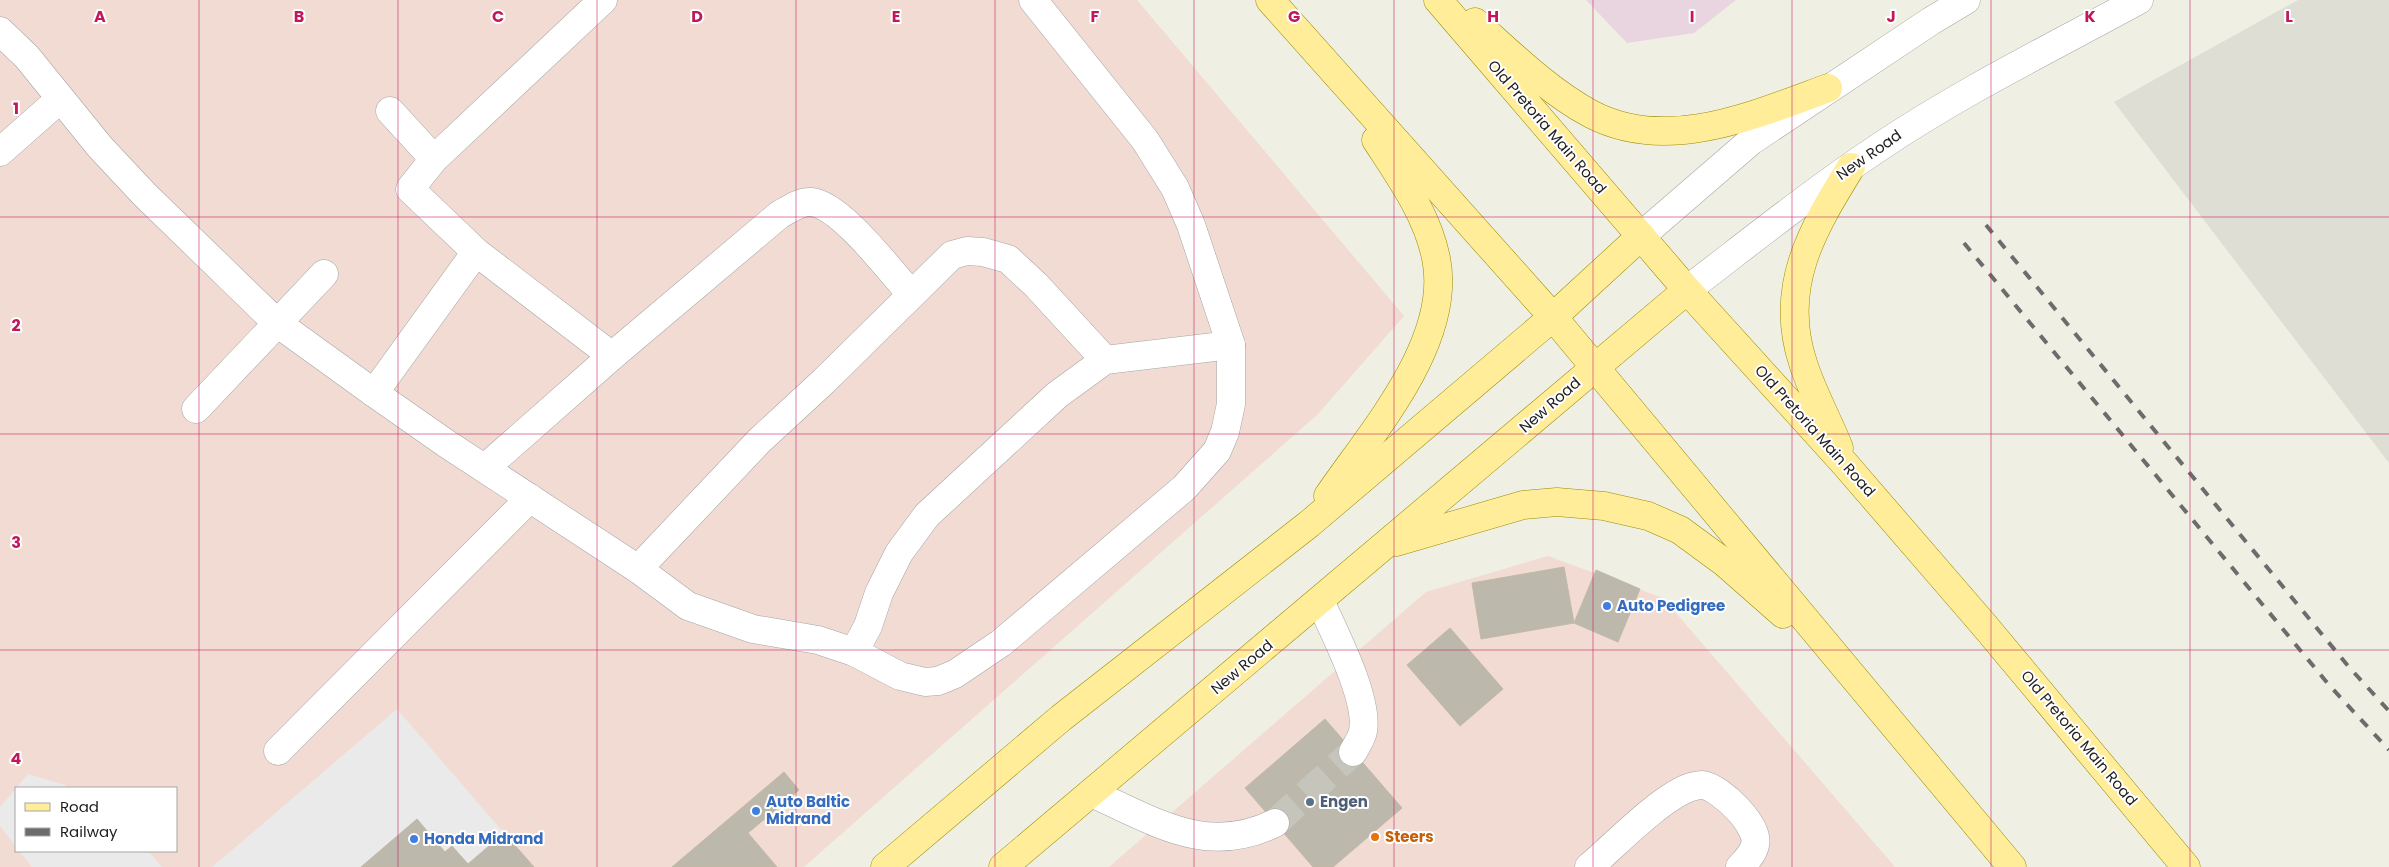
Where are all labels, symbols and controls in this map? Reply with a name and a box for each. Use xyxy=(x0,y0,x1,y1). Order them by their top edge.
text: A xyxy=(94,5,106,28)
text: B xyxy=(294,5,304,28)
text: C xyxy=(492,5,504,28)
text: D xyxy=(691,5,703,28)
text: E xyxy=(892,5,900,28)
text: F xyxy=(1091,5,1100,28)
text: G xyxy=(1288,5,1300,28)
text: H xyxy=(1487,5,1499,28)
text: I xyxy=(1690,5,1694,28)
text: J xyxy=(1886,5,1896,28)
text: K xyxy=(2084,5,2096,28)
text: L xyxy=(2285,5,2293,28)
street label: Old Pretoria Main Road xyxy=(1483,55,1611,198)
text: 1 xyxy=(13,97,19,120)
street label: New Road xyxy=(1832,124,1906,185)
text: 2 xyxy=(11,314,21,337)
street label: Old Pretoria Main Road xyxy=(1750,360,1880,501)
street label: New Road xyxy=(1514,372,1585,437)
text: 3 xyxy=(11,531,21,554)
place label: Auto Pedigree xyxy=(1617,595,1725,616)
marker: Auto Pedigree xyxy=(1601,600,1613,612)
street label: New Road xyxy=(1206,634,1277,699)
street label: Old Pretoria Main Road xyxy=(2016,665,2142,810)
text: 4 xyxy=(11,747,22,770)
legend xyxy=(15,787,178,852)
place label: Auto Baltic Midrand xyxy=(766,791,850,829)
place label: Engen xyxy=(1320,791,1368,812)
text: Road xyxy=(60,796,99,817)
marker: Engen xyxy=(1304,796,1316,808)
marker: Auto Baltic Midrand xyxy=(750,805,762,817)
text: Railway xyxy=(60,821,118,842)
place label: Steers xyxy=(1385,826,1434,847)
place label: Honda Midrand xyxy=(424,828,543,849)
marker: Steers xyxy=(1369,831,1381,843)
marker: Honda Midrand xyxy=(408,833,420,845)

